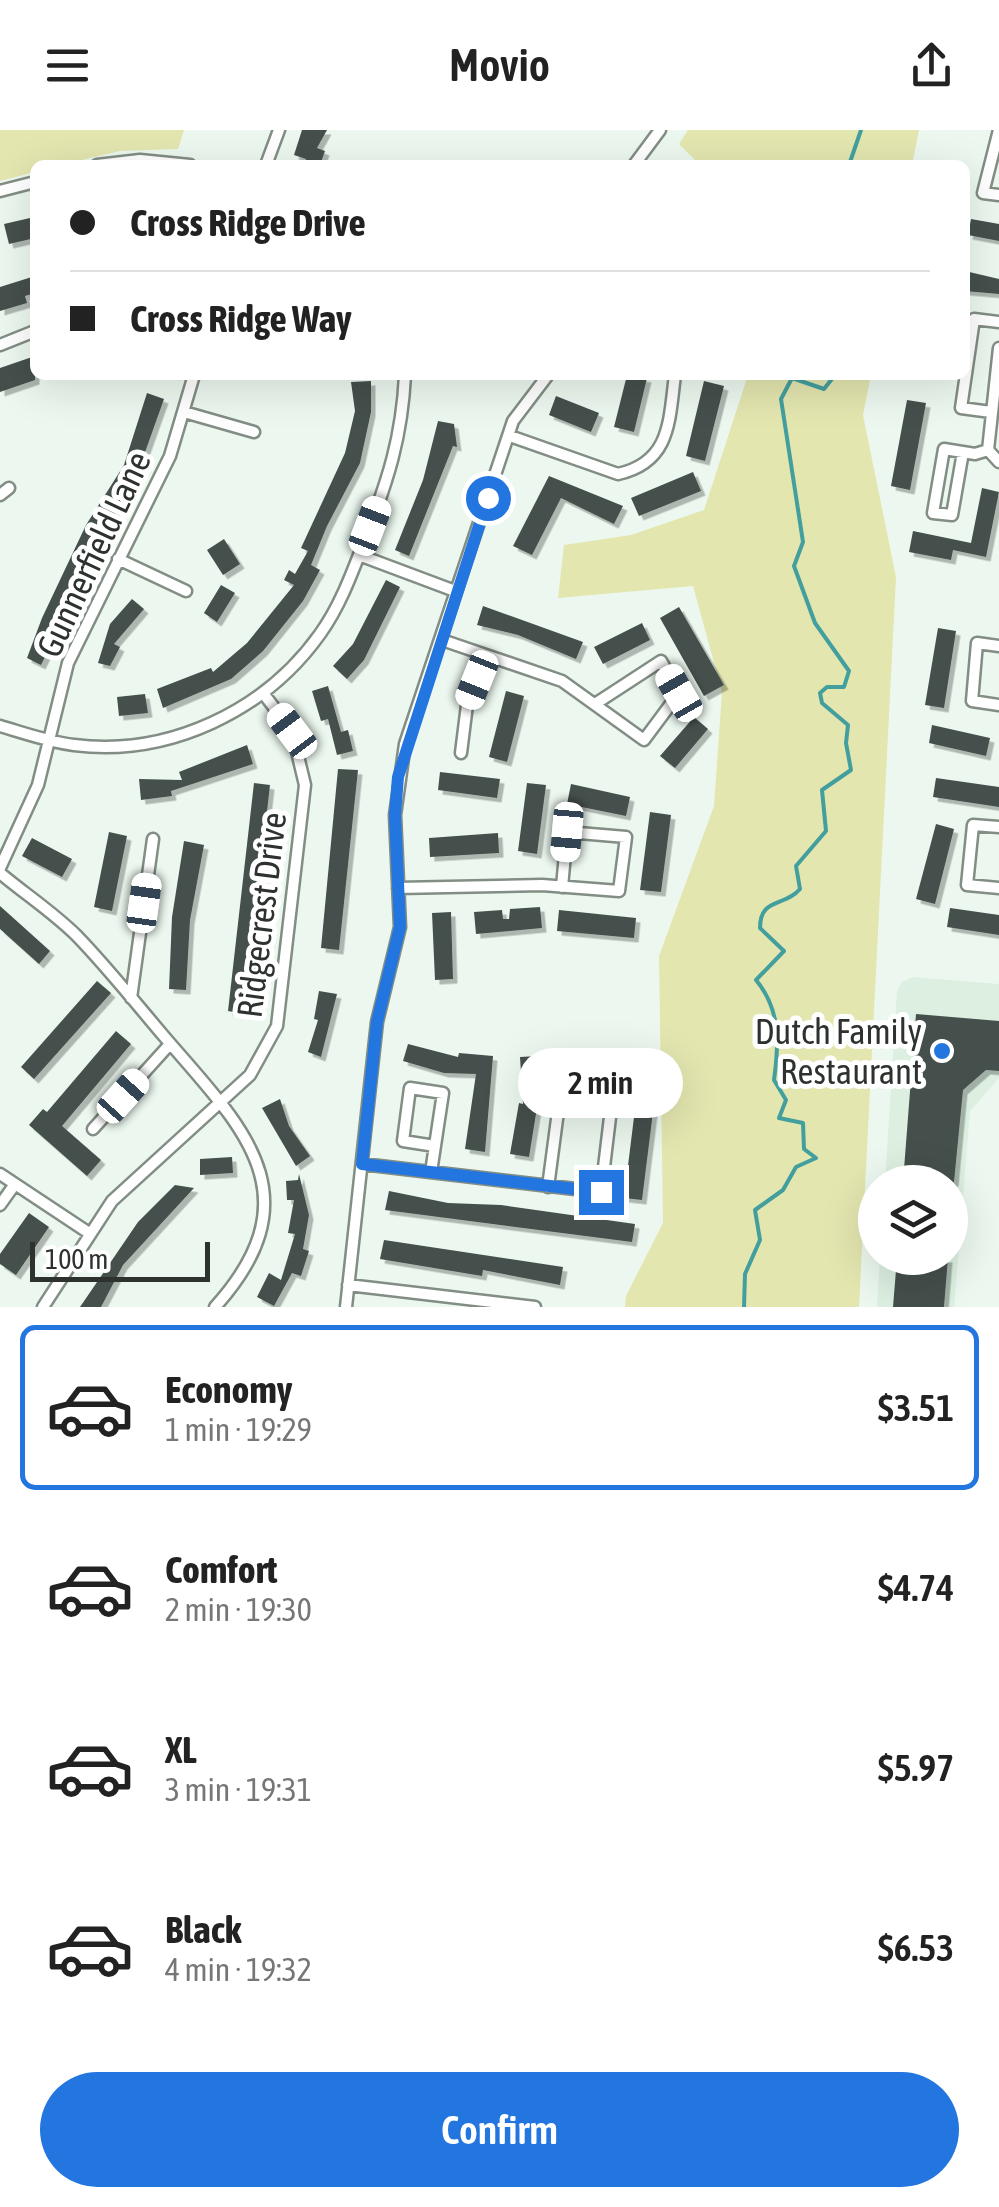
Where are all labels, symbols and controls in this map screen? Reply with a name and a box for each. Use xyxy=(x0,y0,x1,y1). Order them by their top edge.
icon: menu xyxy=(40,38,95,93)
icon: share xyxy=(904,38,959,93)
text: Movio xyxy=(449,39,550,91)
text: Cross Ridge Drive xyxy=(130,201,366,244)
text: Cross Ridge Way xyxy=(130,297,352,340)
street label: Gunnerfield Lane xyxy=(28,445,158,663)
route start xyxy=(466,476,511,521)
car xyxy=(345,493,395,559)
car xyxy=(452,647,502,713)
car xyxy=(651,660,707,726)
car xyxy=(262,698,322,764)
car xyxy=(549,801,585,863)
street label: Ridgecrest Drive xyxy=(229,810,293,1020)
car xyxy=(125,871,163,935)
place label: Dutch Family Restaurant xyxy=(755,1011,922,1091)
marker: Dutch Family Restaurant xyxy=(931,1040,953,1062)
callout: 2 min xyxy=(518,1047,684,1117)
car xyxy=(92,1064,154,1128)
text: 2 min xyxy=(568,1064,633,1101)
map controls xyxy=(858,1165,968,1275)
button: layers xyxy=(858,1165,968,1275)
route end xyxy=(579,1170,624,1215)
scale bar xyxy=(30,1237,210,1282)
text: 100 m xyxy=(45,1243,108,1275)
icon: car xyxy=(45,1363,135,1453)
text: Economy xyxy=(165,1368,292,1411)
text: $3.51 xyxy=(878,1386,954,1429)
text: 1 min · 19:29 xyxy=(165,1411,312,1448)
icon: car xyxy=(45,1543,135,1633)
text: Comfort xyxy=(165,1548,277,1591)
text: $4.74 xyxy=(878,1566,954,1609)
text: 2 min · 19:30 xyxy=(165,1591,312,1628)
icon: car xyxy=(45,1723,135,1813)
text: XL xyxy=(165,1728,197,1771)
text: $5.97 xyxy=(878,1746,954,1789)
text: 3 min · 19:31 xyxy=(165,1771,312,1808)
icon: car xyxy=(45,1903,135,1993)
text: Black xyxy=(165,1908,242,1951)
text: $6.53 xyxy=(878,1926,954,1969)
text: 4 min · 19:32 xyxy=(165,1951,312,1988)
button: Confirm xyxy=(40,2072,959,2187)

